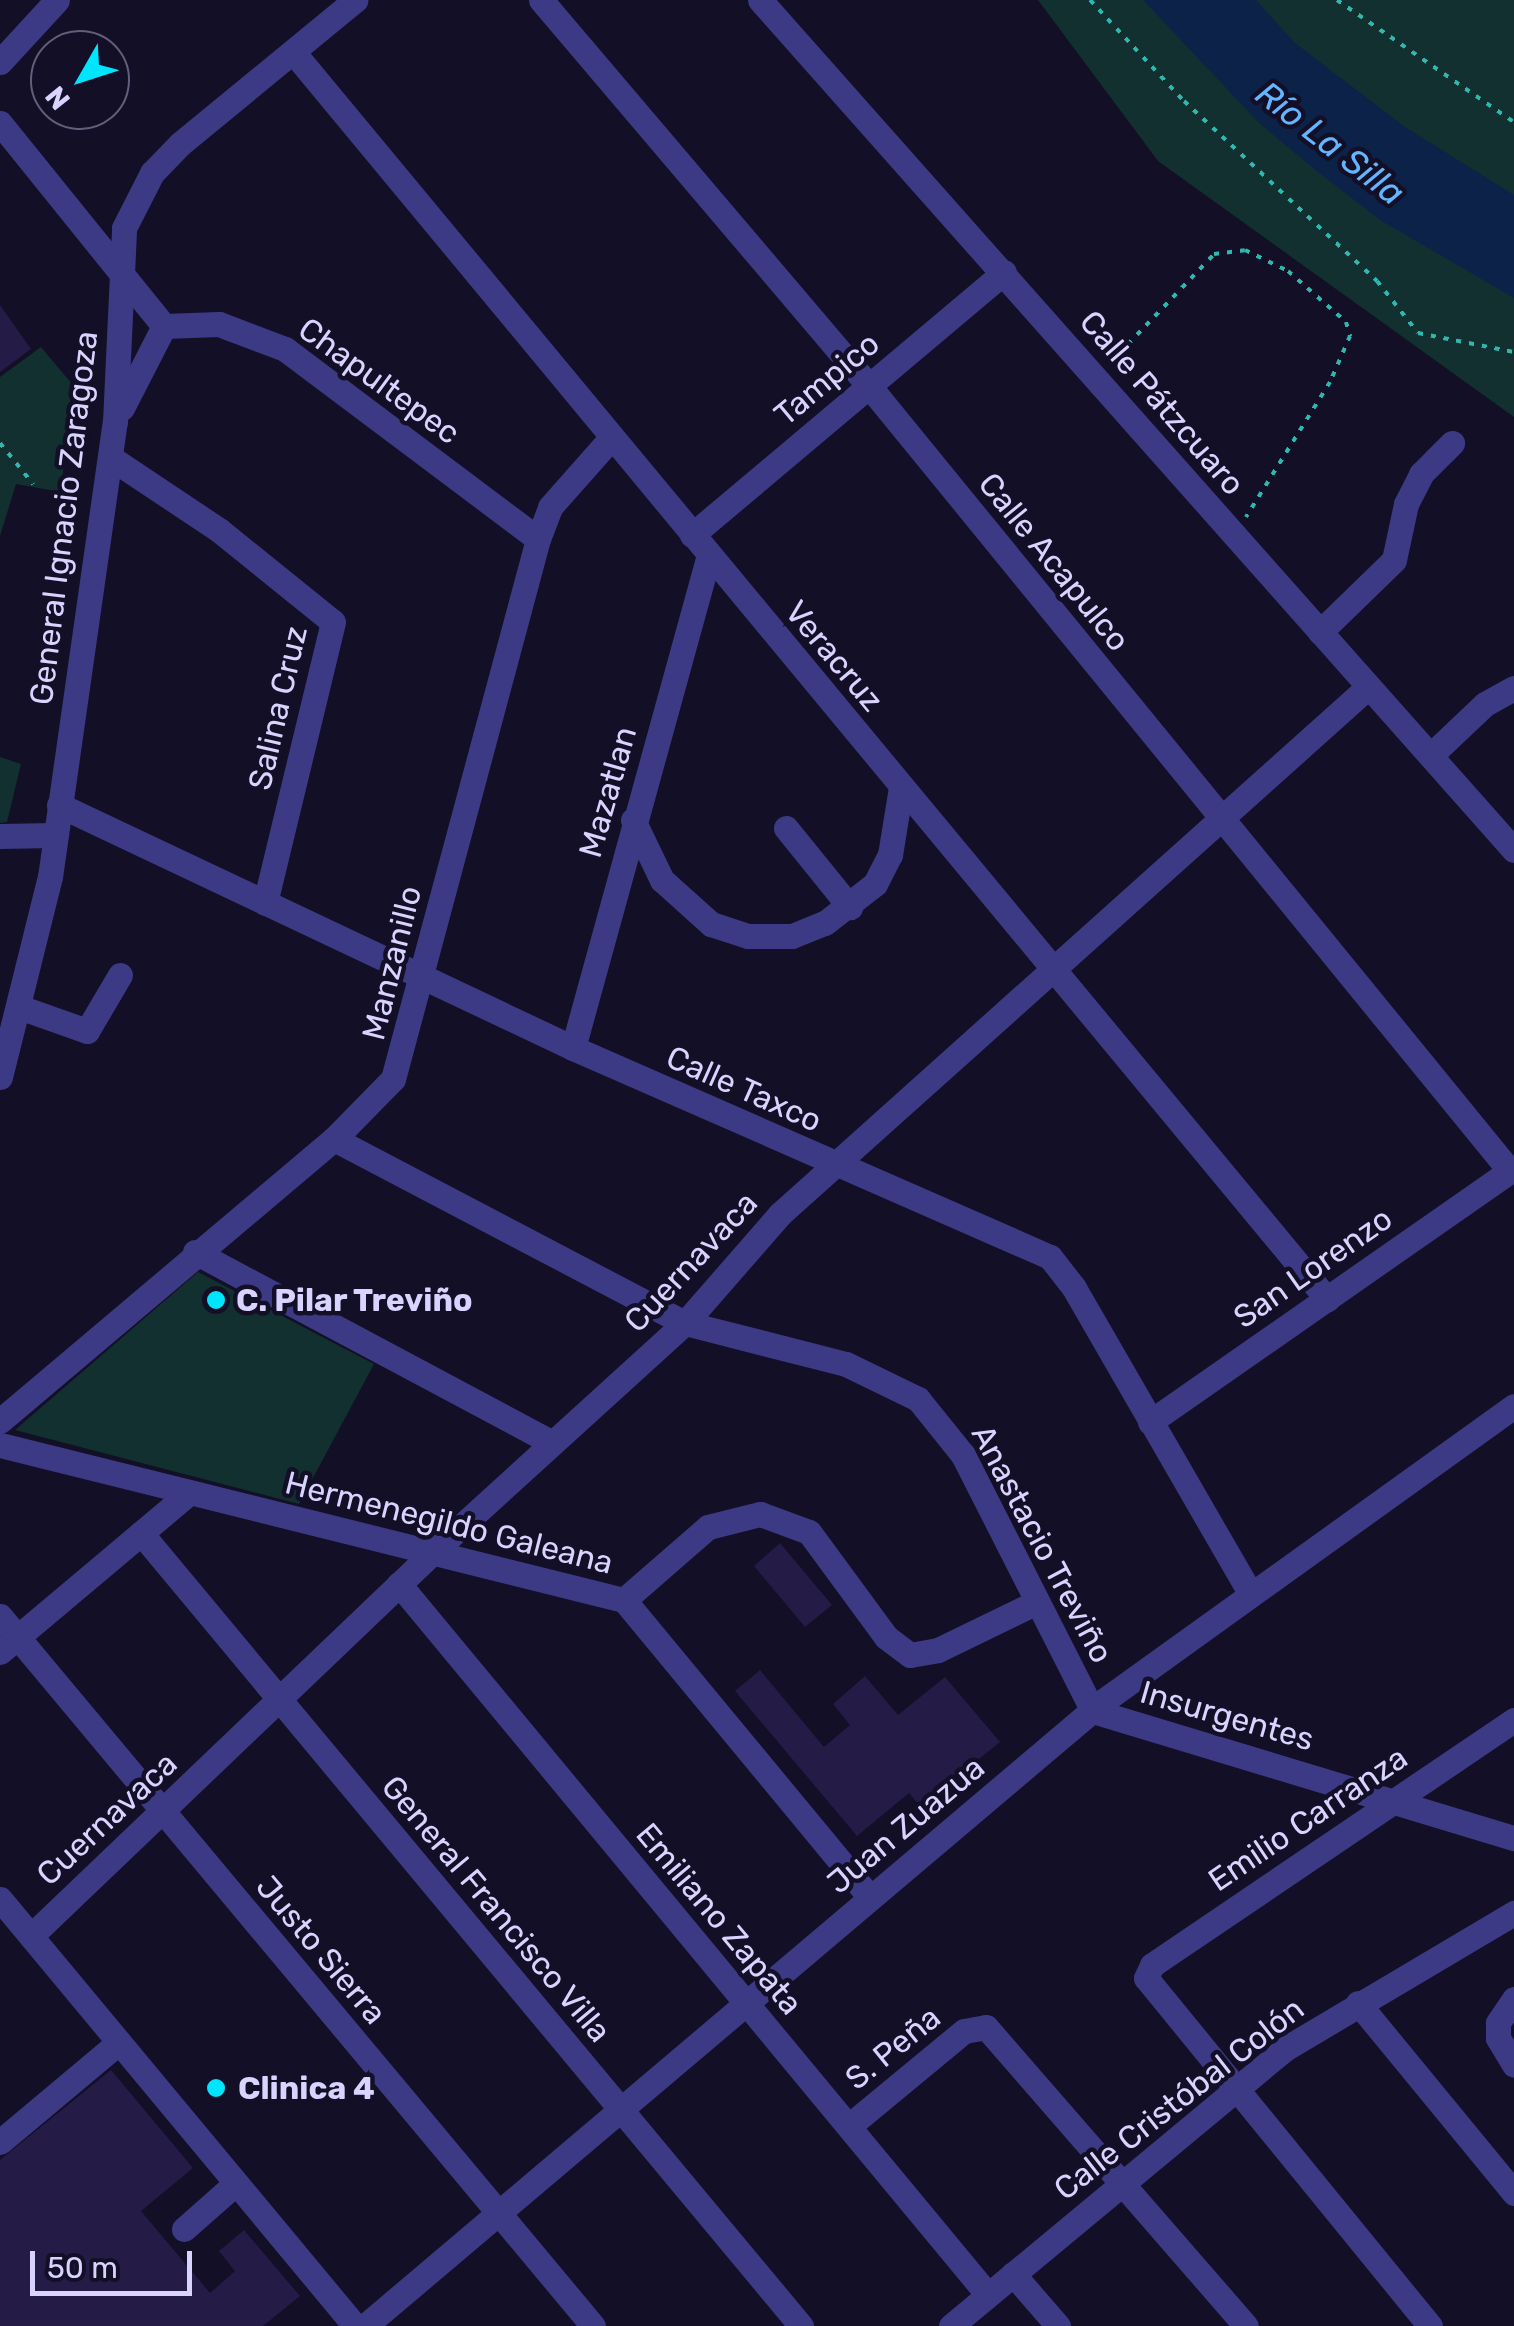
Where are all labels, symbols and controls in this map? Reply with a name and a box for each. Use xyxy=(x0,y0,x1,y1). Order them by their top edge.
north arrow xyxy=(30,30,130,130)
water label: Río La Silla xyxy=(1247,72,1413,214)
text: N xyxy=(39,80,77,116)
street label: Calle Pátzcuaro xyxy=(1072,303,1252,503)
street label: Chapultepec xyxy=(291,310,467,452)
street label: Tampico xyxy=(767,324,887,434)
street label: General Ignacio Zaragoza xyxy=(22,329,106,707)
street label: Calle Acapulco xyxy=(970,465,1138,659)
street label: Veracruz xyxy=(777,593,891,719)
street label: Salina Cruz xyxy=(241,622,315,794)
street label: Mazatlan xyxy=(571,722,645,862)
street label: Manzanillo xyxy=(354,882,430,1044)
street label: Calle Taxco xyxy=(660,1038,828,1140)
street label: Cuernavaca xyxy=(616,1184,766,1340)
street label: San Lorenzo xyxy=(1226,1199,1400,1337)
place label: C. Pilar Treviño xyxy=(236,1281,474,1319)
marker: C. Pilar Treviño xyxy=(205,1289,227,1311)
street label: Anastacio Treviño xyxy=(963,1418,1121,1670)
street label: Hermenegildo Galeana xyxy=(281,1464,617,1582)
street label: Insurgentes xyxy=(1136,1673,1318,1759)
street label: Emilio Carranza xyxy=(1201,1738,1415,1900)
street label: Cuernavaca xyxy=(29,1744,185,1894)
street label: Juan Zuazua xyxy=(820,1748,992,1902)
street label: General Francisco Villa xyxy=(373,1768,619,2050)
street label: Emiliano Zapata xyxy=(628,1816,810,2022)
street label: Justo Sierra xyxy=(248,1868,394,2032)
street label: Calle Cristóbal Colón xyxy=(1047,1990,1311,2208)
street label: S. Peña xyxy=(838,1998,948,2098)
place label: Clinica 4 xyxy=(238,2069,375,2107)
marker: Clinica 4 xyxy=(203,2075,229,2101)
scale bar xyxy=(35,2231,198,2293)
text: 50 m xyxy=(47,2250,118,2286)

